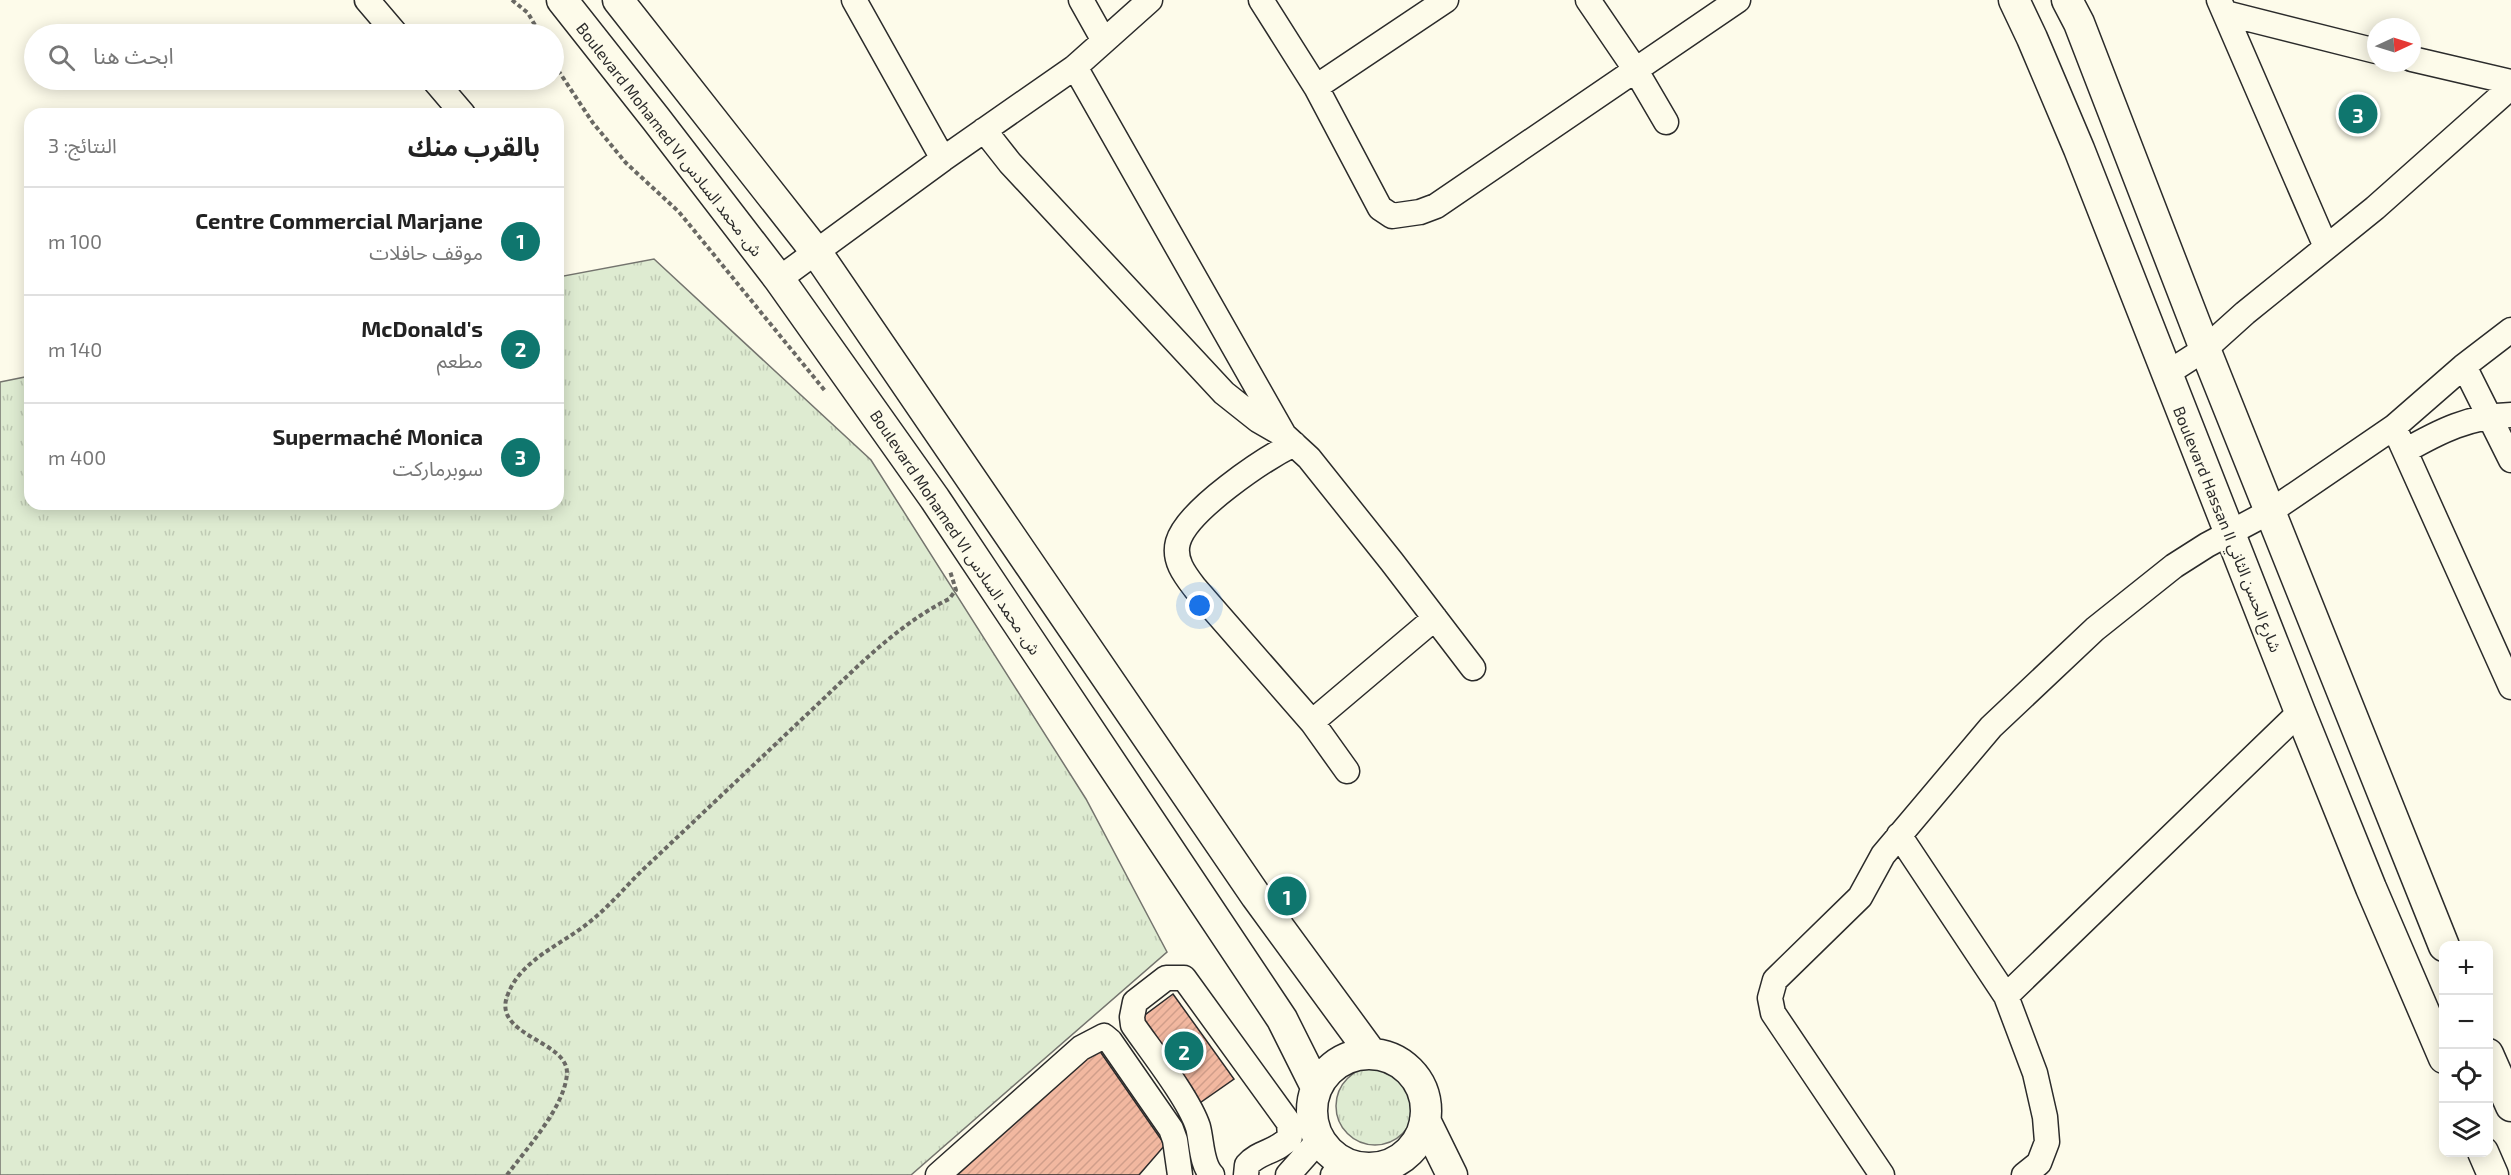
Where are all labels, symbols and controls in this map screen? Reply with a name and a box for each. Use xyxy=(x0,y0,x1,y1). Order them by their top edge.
north arrow xyxy=(2367,18,2421,72)
street label: Boulevard Mohamed VI ش. محمد السادس xyxy=(572,19,767,260)
search box xyxy=(24,24,564,90)
icon: search xyxy=(45,41,78,74)
text: ابحث هنا xyxy=(93,42,174,68)
pin: 3 xyxy=(2338,92,2378,136)
text: بالقرب منك xyxy=(408,130,540,161)
text: النتائج: 3 xyxy=(48,133,117,157)
text: Centre Commercial Marjane xyxy=(195,207,483,233)
text: 100 m xyxy=(48,229,102,253)
text: 1 xyxy=(516,229,525,253)
text: موقف حافلات xyxy=(369,240,483,264)
text: McDonald's xyxy=(361,315,483,341)
text: 140 m xyxy=(48,337,102,361)
text: 2 xyxy=(515,337,526,361)
text: مطعم xyxy=(437,348,483,372)
street label: Boulevard Hassan II شارع الحسن الثاني xyxy=(2166,403,2286,656)
street label: Boulevard Mohamed VI ش. محمد السادس xyxy=(866,406,1045,658)
text: Supermaché Monica xyxy=(272,423,483,449)
text: 400 m xyxy=(48,445,106,469)
text: 3 xyxy=(515,445,526,469)
text: سوبرماركت xyxy=(392,456,483,480)
your location xyxy=(1185,591,1214,620)
pin: 1 xyxy=(1268,874,1306,918)
map controls xyxy=(2439,941,2493,1157)
button: + xyxy=(2439,941,2493,995)
button: − xyxy=(2439,995,2493,1049)
pin: 2 xyxy=(1164,1028,1204,1074)
button: locate xyxy=(2439,1049,2493,1103)
button: layers xyxy=(2439,1103,2493,1157)

